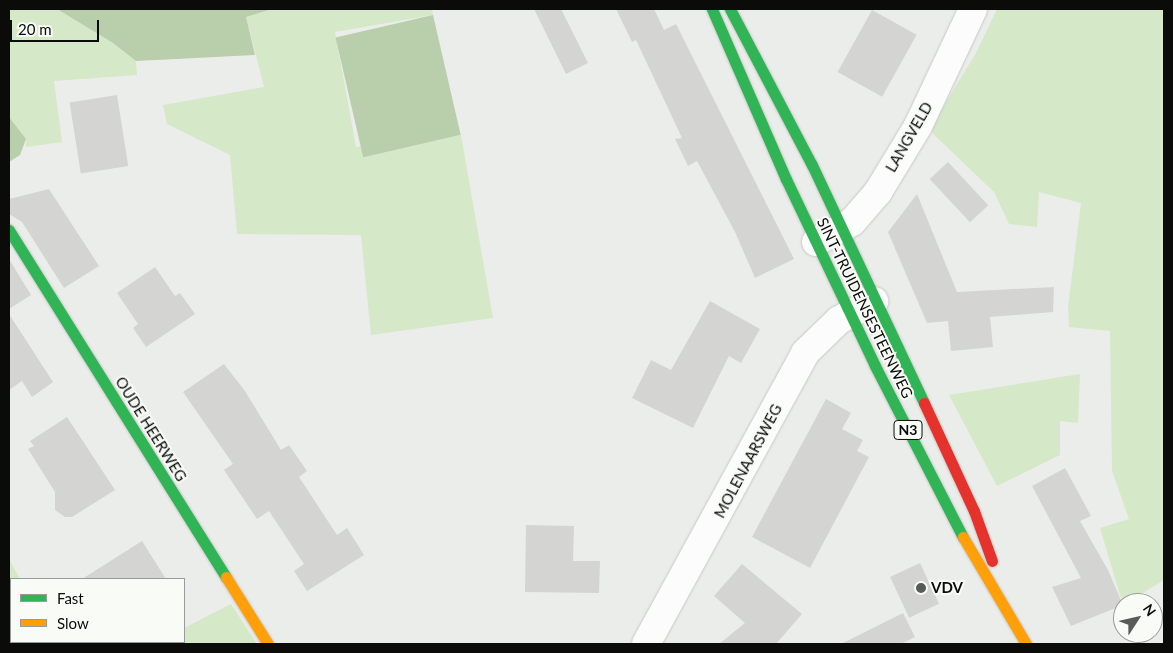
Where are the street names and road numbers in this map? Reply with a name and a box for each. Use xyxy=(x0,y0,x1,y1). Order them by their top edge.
street label: LANGVELD xyxy=(882,99,936,175)
street label: SINT-TRUIDENSESTEENWEG xyxy=(813,215,917,401)
street label: OUDE HEERWEG xyxy=(112,373,190,485)
street label: MOLENAARSWEG xyxy=(710,401,786,521)
road number: N3 xyxy=(893,418,923,442)

